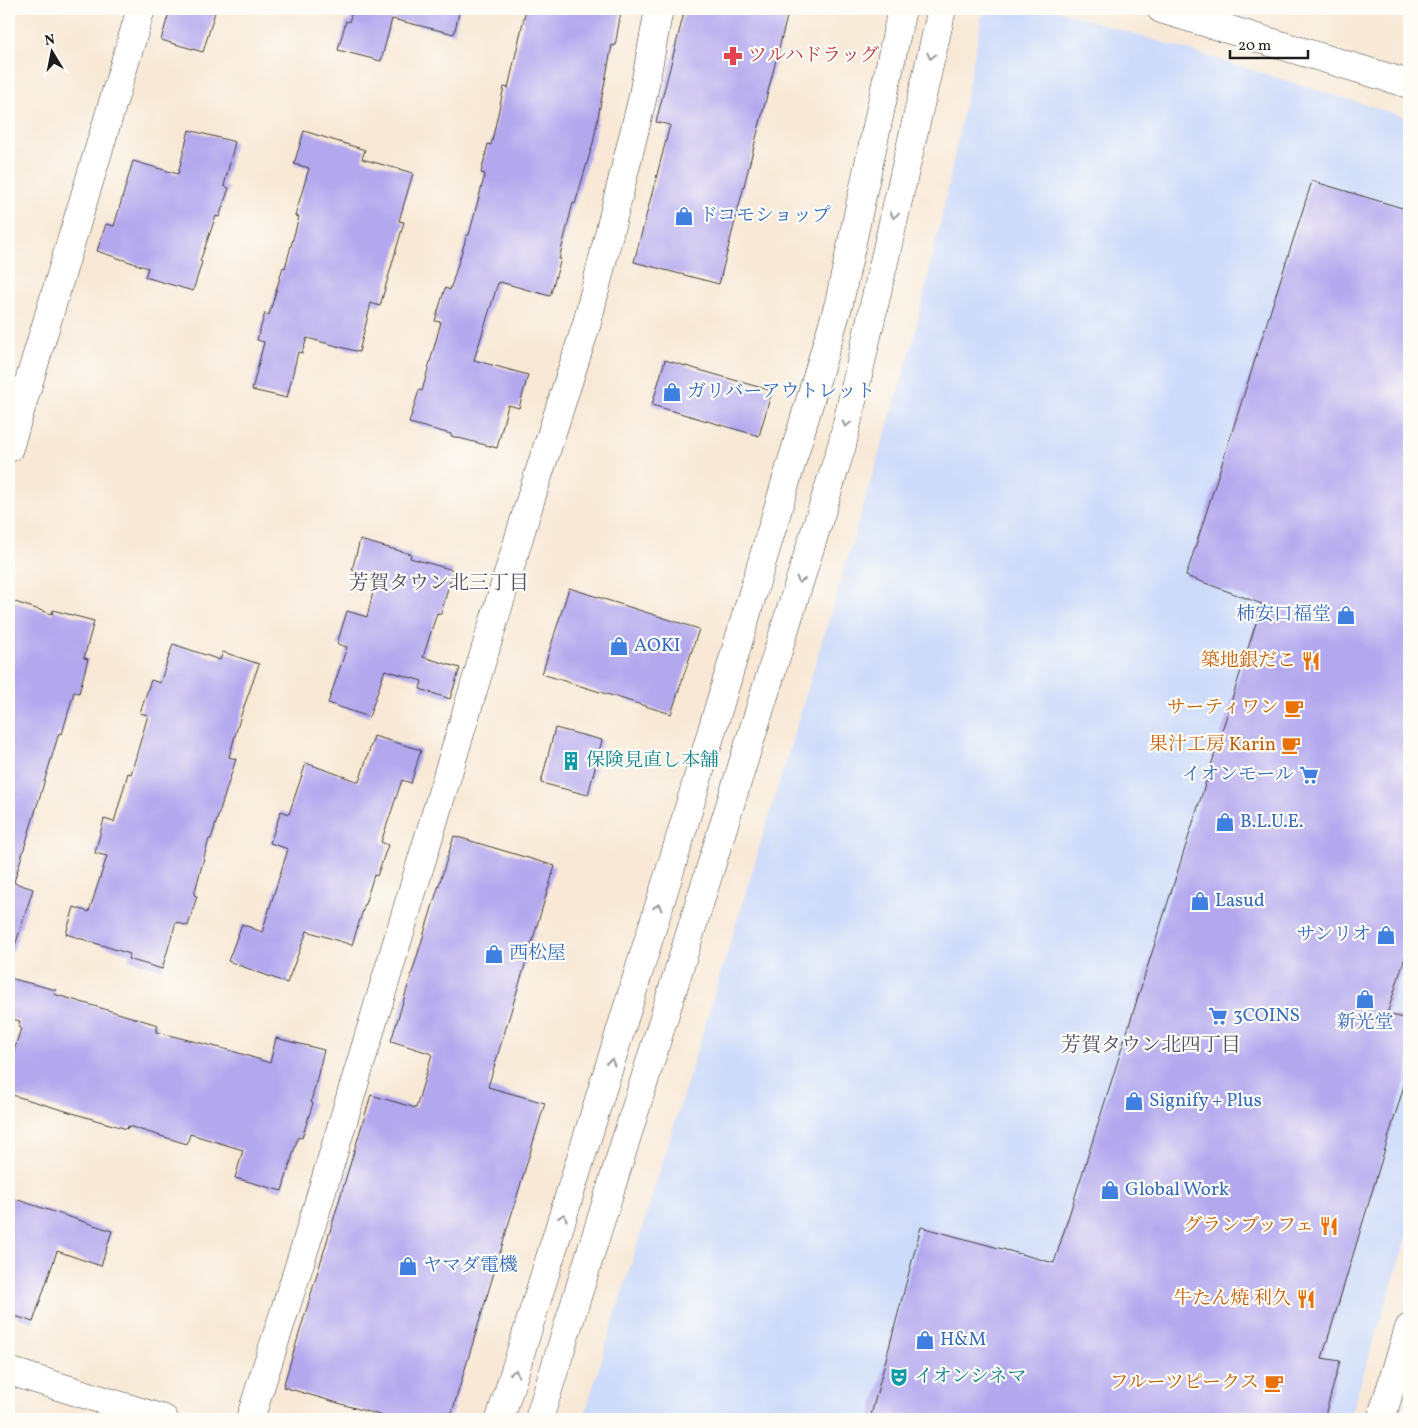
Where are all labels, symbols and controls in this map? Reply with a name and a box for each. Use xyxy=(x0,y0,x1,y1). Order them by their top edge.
north arrow xyxy=(28,28,78,78)
scale bar xyxy=(1230,28,1308,60)
text: N xyxy=(43,30,57,51)
text: 20 m xyxy=(1238,36,1271,57)
place label: ツルハドラッグ xyxy=(748,43,879,69)
pharmacy icon: ツルハドラッグ xyxy=(722,45,744,67)
one-way arrow xyxy=(926,52,937,61)
place label: ドコモショップ xyxy=(699,203,831,229)
shop icon: ドコモショップ xyxy=(673,205,695,227)
one-way arrow xyxy=(889,210,900,219)
place label: ガリバーアウトレット xyxy=(687,379,875,405)
shop icon: ガリバーアウトレット xyxy=(661,381,683,403)
one-way arrow xyxy=(842,420,852,429)
district label: 芳賀タウン北三丁目 xyxy=(349,570,529,598)
one-way arrow xyxy=(795,575,805,583)
place label: 柿安口福堂 xyxy=(1236,602,1331,628)
shop icon: 柿安口福堂 xyxy=(1335,604,1357,626)
place label: AOKI xyxy=(634,633,681,659)
shop icon: AOKI xyxy=(608,635,630,657)
place label: 築地銀だこ xyxy=(1201,648,1296,674)
restaurant icon: 築地銀だこ xyxy=(1300,650,1322,672)
place label: サーティワン xyxy=(1167,695,1279,721)
cafe icon: サーティワン xyxy=(1283,697,1305,719)
place label: 果汁工房 Karin xyxy=(1149,732,1276,758)
cafe icon: 果汁工房 Karin xyxy=(1280,734,1302,756)
place label: 保険見直し本舗 xyxy=(586,748,719,774)
building icon: 保険見直し本舗 xyxy=(560,750,582,772)
place label: イオンモール xyxy=(1182,762,1294,788)
supermarket icon: イオンモール xyxy=(1298,764,1320,786)
place label: B.L.U.E. xyxy=(1240,809,1304,835)
shop icon: B.L.U.E. xyxy=(1214,811,1236,833)
place label: Lasud xyxy=(1215,888,1265,914)
shop icon: Lasud xyxy=(1189,890,1211,912)
one-way arrow xyxy=(653,903,663,911)
place label: サンリオ xyxy=(1296,922,1371,948)
shop icon: サンリオ xyxy=(1375,924,1397,946)
place label: 西松屋 xyxy=(509,941,566,967)
shop icon: 西松屋 xyxy=(483,943,505,965)
shop icon: 新光堂 xyxy=(1354,988,1376,1010)
place label: 3COINS xyxy=(1233,1003,1300,1029)
supermarket icon: 3COINS xyxy=(1207,1005,1229,1027)
place label: 新光堂 xyxy=(1336,1010,1394,1036)
district label: 芳賀タウン北四丁目 xyxy=(1061,1032,1241,1060)
one-way arrow xyxy=(605,1058,615,1067)
place label: Signify + Plus xyxy=(1149,1088,1262,1114)
shop icon: Signify + Plus xyxy=(1123,1090,1145,1112)
place label: Global Work xyxy=(1125,1177,1229,1203)
shop icon: Global Work xyxy=(1099,1179,1121,1201)
place label: グランブッフェ xyxy=(1183,1213,1314,1239)
one-way arrow xyxy=(557,1214,567,1222)
restaurant icon: グランブッフェ xyxy=(1318,1215,1340,1237)
place label: ヤマダ電機 xyxy=(423,1253,518,1279)
shop icon: ヤマダ電機 xyxy=(397,1255,419,1277)
place label: 牛たん焼 利久 xyxy=(1173,1286,1291,1312)
restaurant icon: 牛たん焼 利久 xyxy=(1295,1288,1317,1310)
place label: H&M xyxy=(940,1327,986,1353)
shop icon: H&M xyxy=(914,1329,936,1351)
place label: イオンシネマ xyxy=(914,1364,1026,1390)
theatre icon: イオンシネマ xyxy=(888,1366,910,1388)
one-way arrow xyxy=(509,1369,519,1377)
place label: フルーツピークス xyxy=(1109,1370,1259,1396)
cafe icon: フルーツピークス xyxy=(1263,1372,1285,1394)

